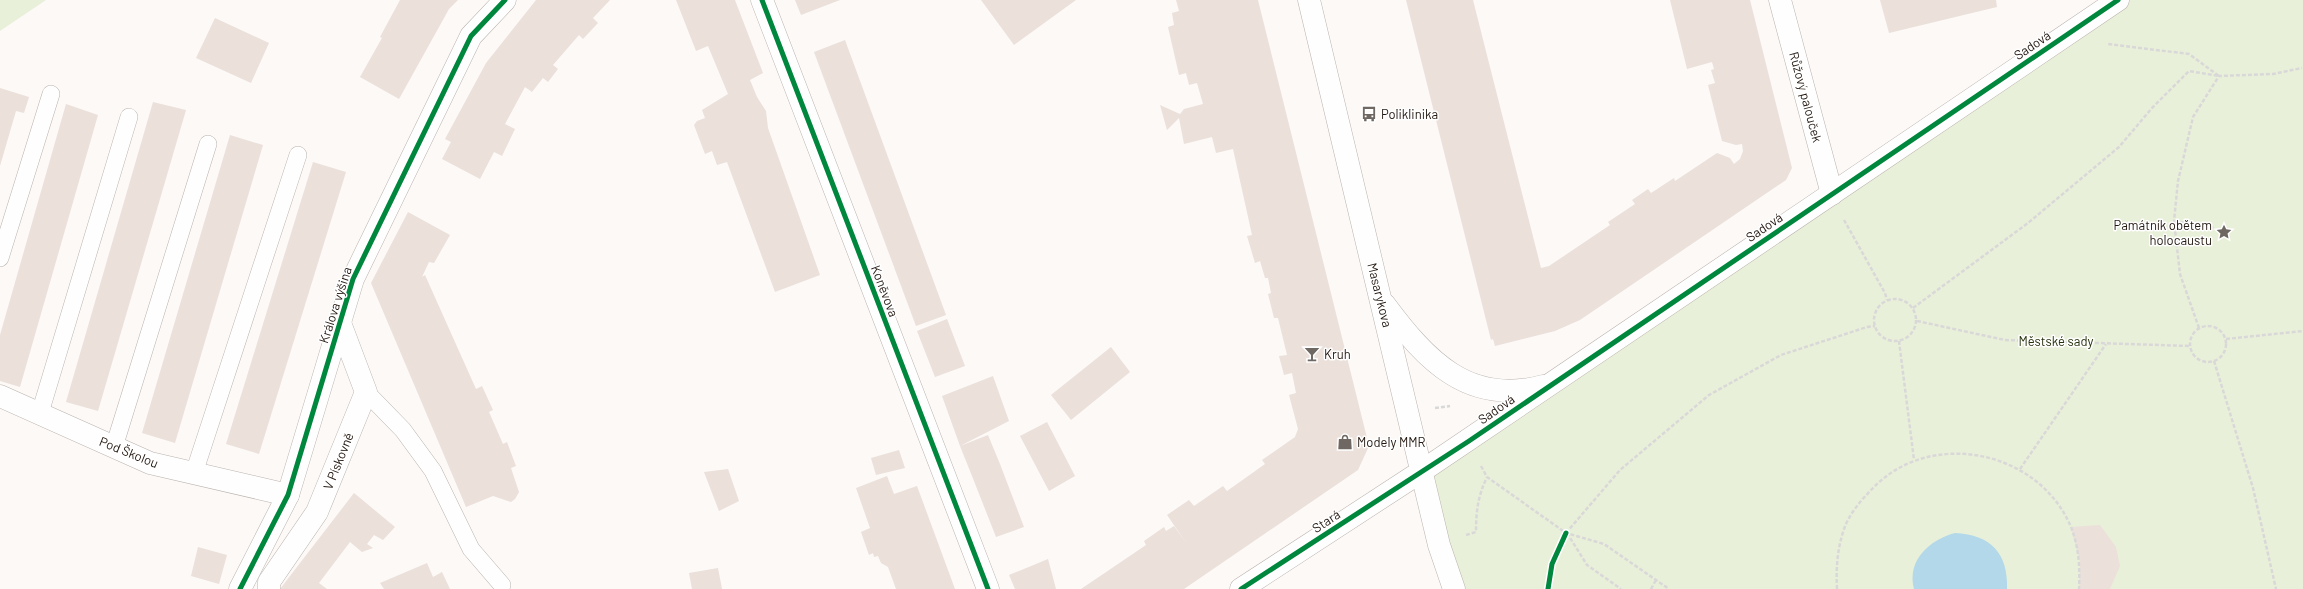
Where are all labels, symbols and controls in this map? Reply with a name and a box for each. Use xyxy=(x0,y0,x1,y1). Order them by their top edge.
street label: Sadová xyxy=(2011,27,2053,63)
street label: Růžový palouček xyxy=(1786,50,1826,145)
bus stop icon: Poliklinika xyxy=(1360,105,1378,123)
place label: Poliklinika xyxy=(1381,106,1438,122)
street label: Sadová xyxy=(1743,209,1785,245)
place label: Památník obětem holocaustu xyxy=(2114,217,2212,248)
place icon: Památník obětem holocaustu xyxy=(2215,223,2233,241)
street label: Masarykova xyxy=(1364,261,1396,329)
street label: Koněvova xyxy=(868,263,902,319)
street label: Králova výšina xyxy=(315,265,355,345)
park label: Městské sady xyxy=(2018,333,2094,349)
bar icon: Kruh xyxy=(1303,345,1321,363)
place label: Kruh xyxy=(1324,346,1351,362)
street label: Sadová xyxy=(1475,391,1517,427)
street label: V Pískovně xyxy=(319,430,357,492)
street label: Pod Školou xyxy=(97,433,161,471)
shop icon: Modely MMR xyxy=(1336,433,1354,451)
place label: Modely MMR xyxy=(1357,434,1426,450)
street label: Stará xyxy=(1309,506,1343,536)

